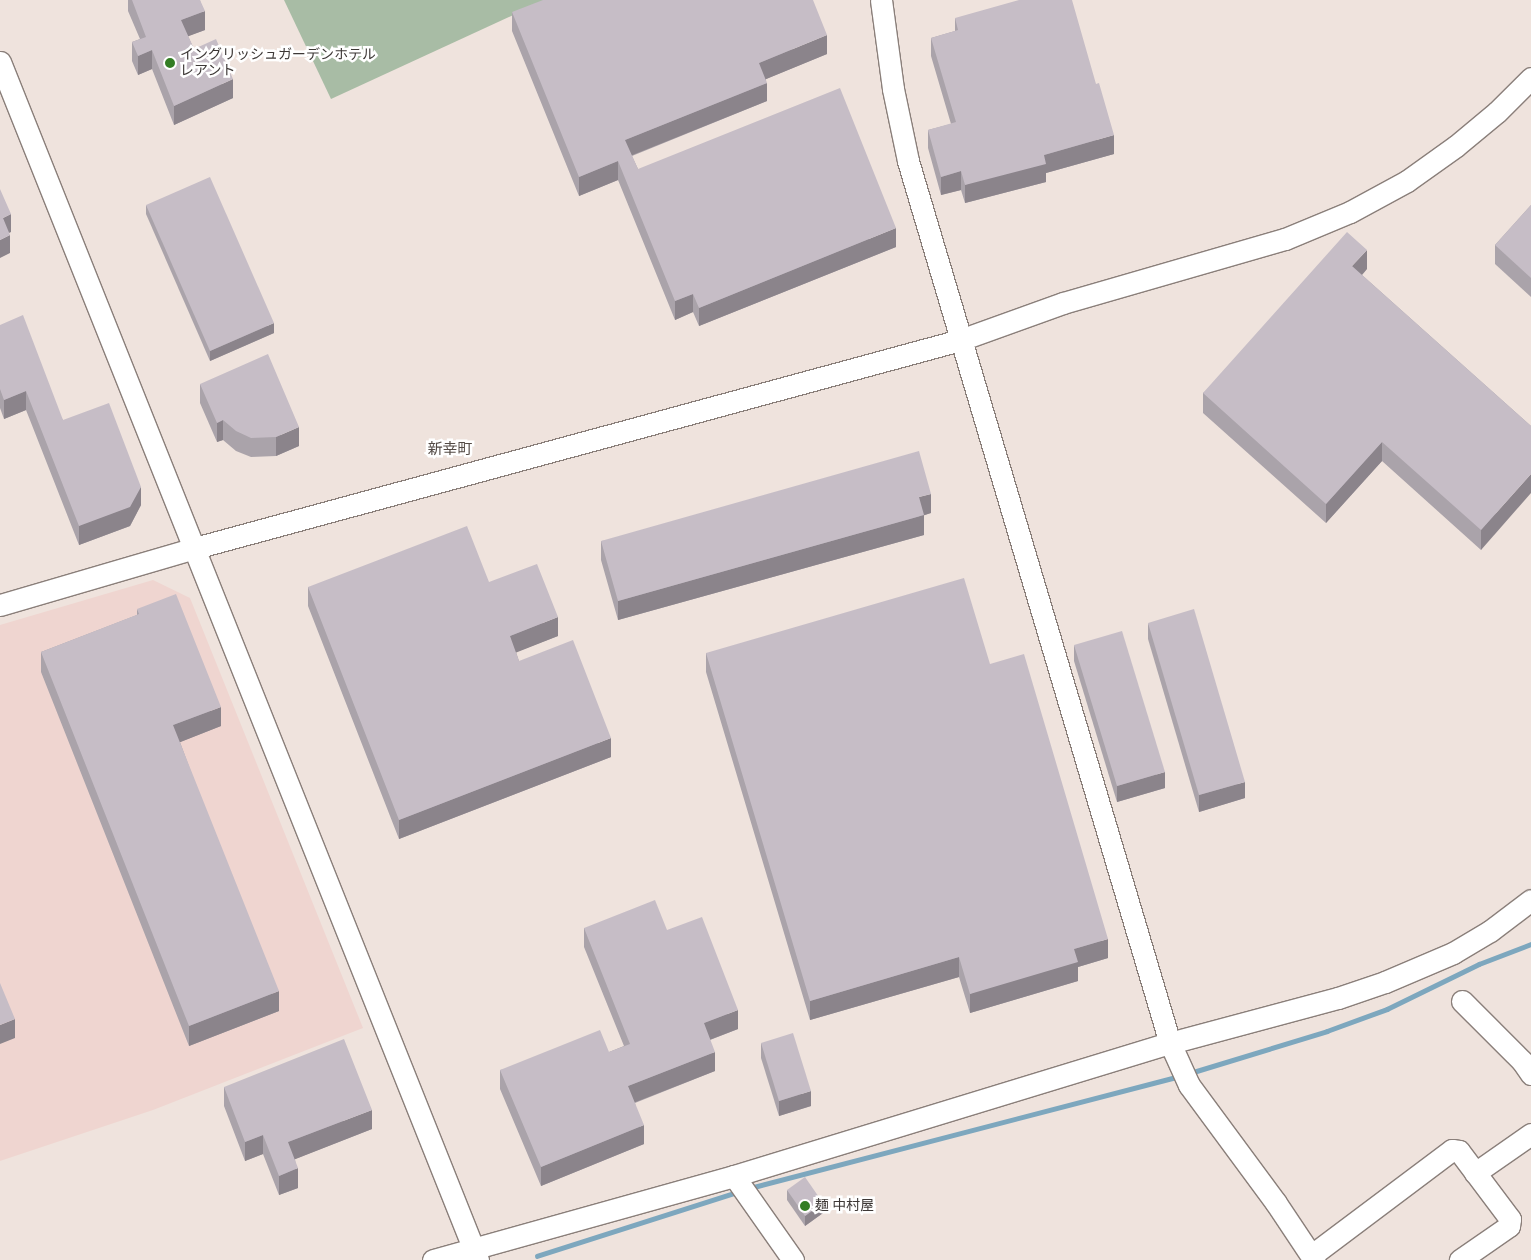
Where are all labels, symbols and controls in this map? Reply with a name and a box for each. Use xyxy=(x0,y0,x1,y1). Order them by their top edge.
place label: イングリッシュガーデンホテル レアント xyxy=(180,47,376,80)
marker: イングリッシュガーデンホテル レアント xyxy=(164,57,176,69)
district label: 新幸町 xyxy=(428,441,472,459)
place label: 麺 中村屋 xyxy=(815,1198,874,1214)
marker: 麺 中村屋 xyxy=(799,1200,811,1212)

